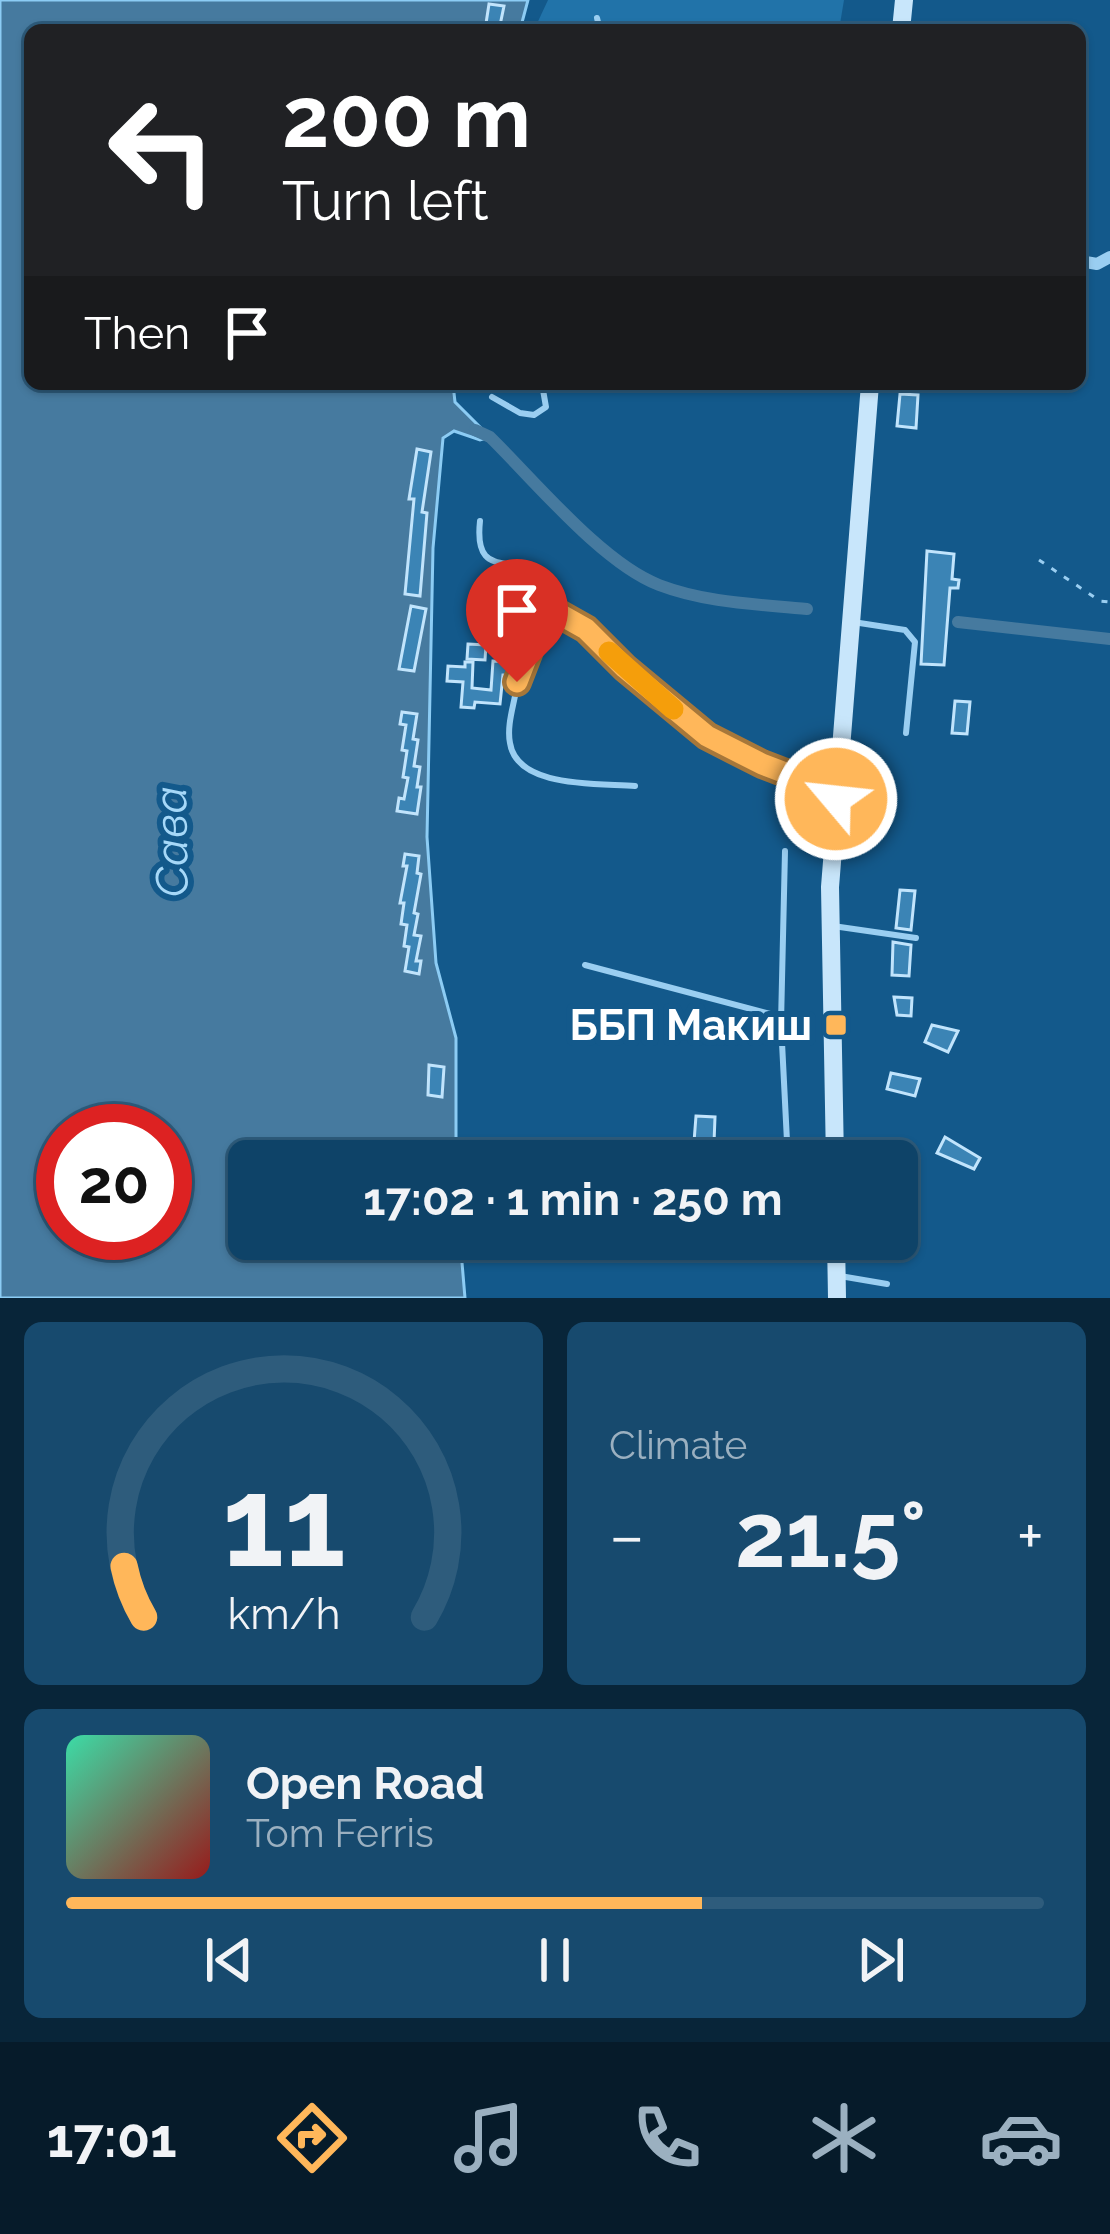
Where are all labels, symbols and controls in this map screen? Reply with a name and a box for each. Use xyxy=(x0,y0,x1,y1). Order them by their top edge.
text: 200 m xyxy=(282,68,531,167)
icon: left xyxy=(84,72,240,228)
text: Turn left xyxy=(282,169,489,233)
icon: arrive xyxy=(214,300,280,366)
text: Then xyxy=(84,307,190,360)
pin xyxy=(466,559,568,682)
icon: arrive xyxy=(484,577,550,643)
position arrow xyxy=(773,736,899,862)
water label: Сава xyxy=(144,786,199,898)
place label: ББП Макиш xyxy=(569,1001,812,1050)
marker: ББП Макиш xyxy=(823,1012,849,1038)
speed limit sign: 20 xyxy=(36,1104,192,1260)
text: 17:02 · 1 min · 250 m xyxy=(363,1173,783,1226)
text: Climate xyxy=(609,1422,747,1468)
text: 11 xyxy=(222,1449,345,1595)
text: 21.5° xyxy=(735,1482,926,1588)
text: − xyxy=(609,1497,645,1574)
text: + xyxy=(1017,1497,1044,1574)
text: km/h xyxy=(227,1588,340,1638)
text: Open Road xyxy=(246,1757,485,1810)
text: Tom Ferris xyxy=(246,1810,434,1856)
icon: previous xyxy=(196,1927,262,1993)
icon: pause xyxy=(522,1927,588,1993)
icon: next xyxy=(848,1927,914,1993)
icon: directions xyxy=(270,2096,354,2180)
icon: music xyxy=(447,2096,531,2180)
icon: phone xyxy=(625,2096,709,2180)
icon: climate xyxy=(802,2096,886,2180)
icon: car xyxy=(979,2096,1063,2180)
text: 17:01 xyxy=(47,2106,177,2170)

